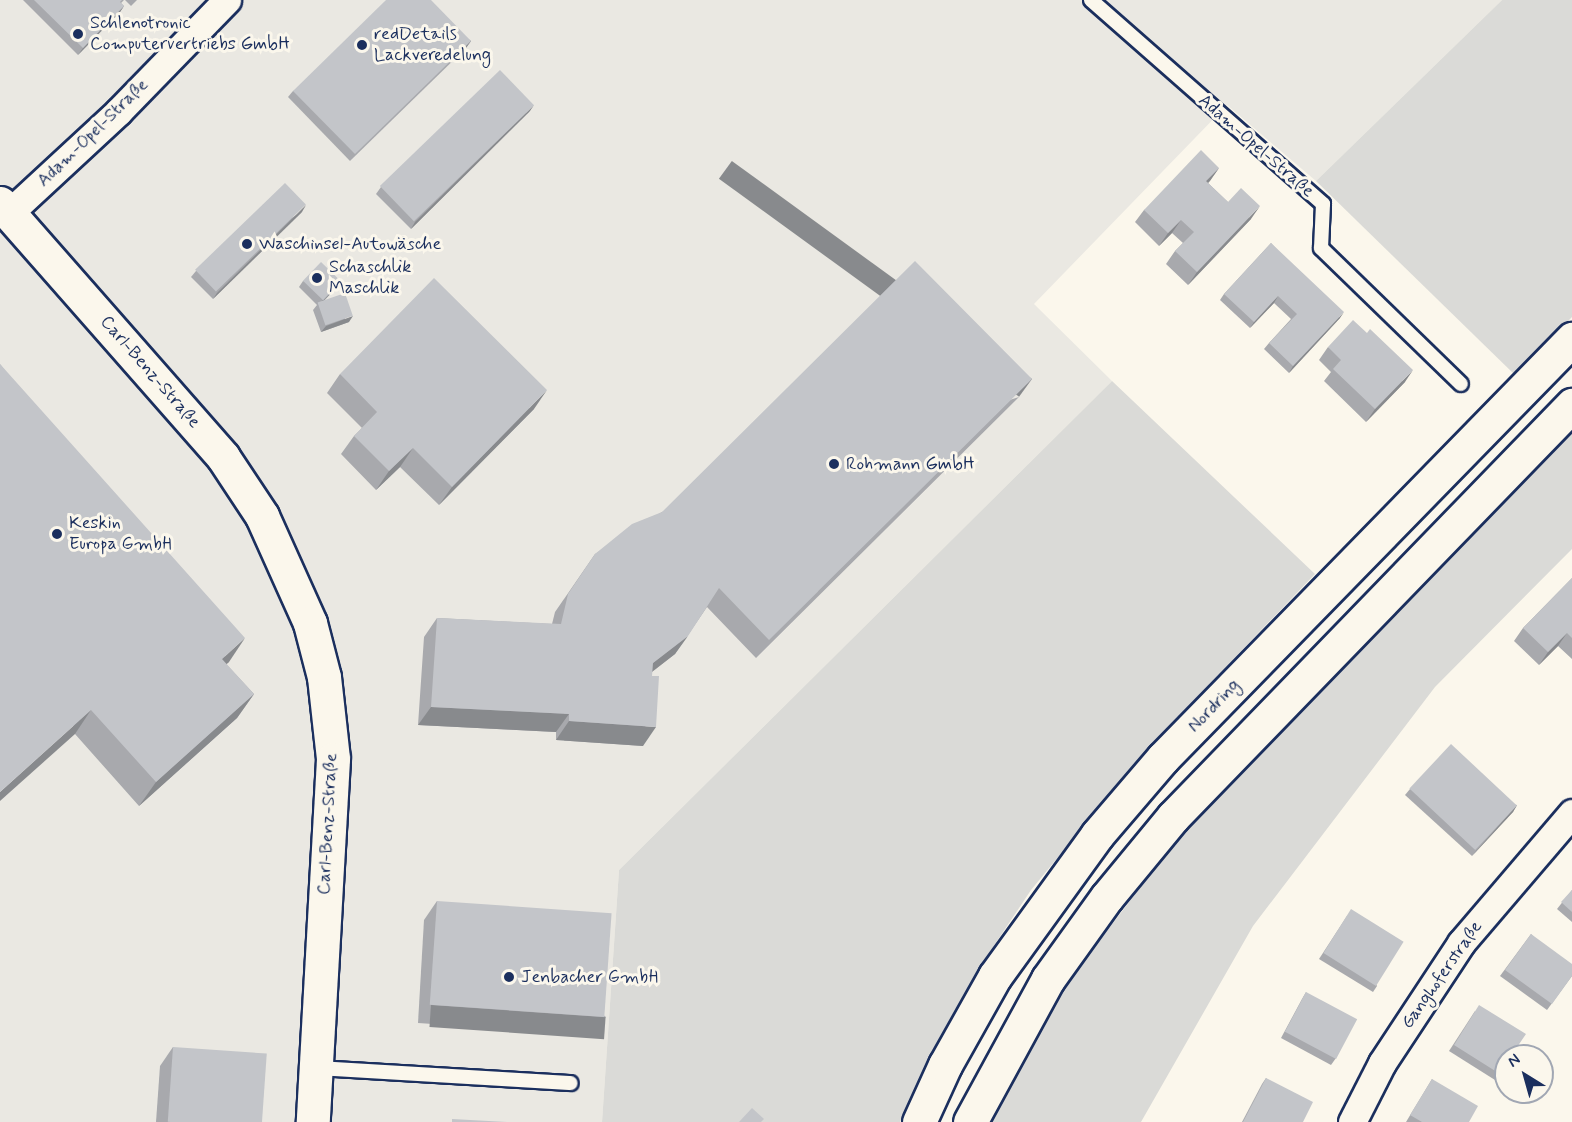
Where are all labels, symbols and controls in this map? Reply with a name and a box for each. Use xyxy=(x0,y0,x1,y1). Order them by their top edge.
place label: Schlenotronic Computervertriebs GmbH xyxy=(90,13,291,56)
place label: redDetails Lackveredelung xyxy=(374,24,491,66)
marker: Schlenotronic Computervertriebs GmbH xyxy=(71,27,85,41)
marker: redDetails Lackveredelung xyxy=(355,38,369,52)
street label: Adam-Opel-Straße xyxy=(33,74,153,192)
street label: Adam-Opel-Straße xyxy=(1194,90,1318,202)
place label: Waschinsel-Autowäsche xyxy=(259,233,441,255)
marker: Waschinsel-Autowäsche xyxy=(240,237,254,251)
place label: Schaschlik Maschlik xyxy=(329,257,411,300)
marker: Schaschlik Maschlik xyxy=(310,271,324,285)
street label: Carl-Benz-Straße xyxy=(95,311,205,433)
place label: Rohmann GmbH xyxy=(846,453,976,475)
marker: Rohmann GmbH xyxy=(827,457,841,471)
place label: Keskin Europa GmbH xyxy=(69,513,172,556)
marker: Keskin Europa GmbH xyxy=(50,527,64,541)
street label: Nordring xyxy=(1183,675,1245,737)
street label: Carl-Benz-Straße xyxy=(314,753,342,895)
street label: Ganghoferstraße xyxy=(1397,917,1487,1033)
place label: Jenbacher GmbH xyxy=(521,966,658,988)
marker: Jenbacher GmbH xyxy=(502,970,516,984)
north arrow xyxy=(1494,1044,1554,1104)
text: N xyxy=(1503,1049,1525,1072)

